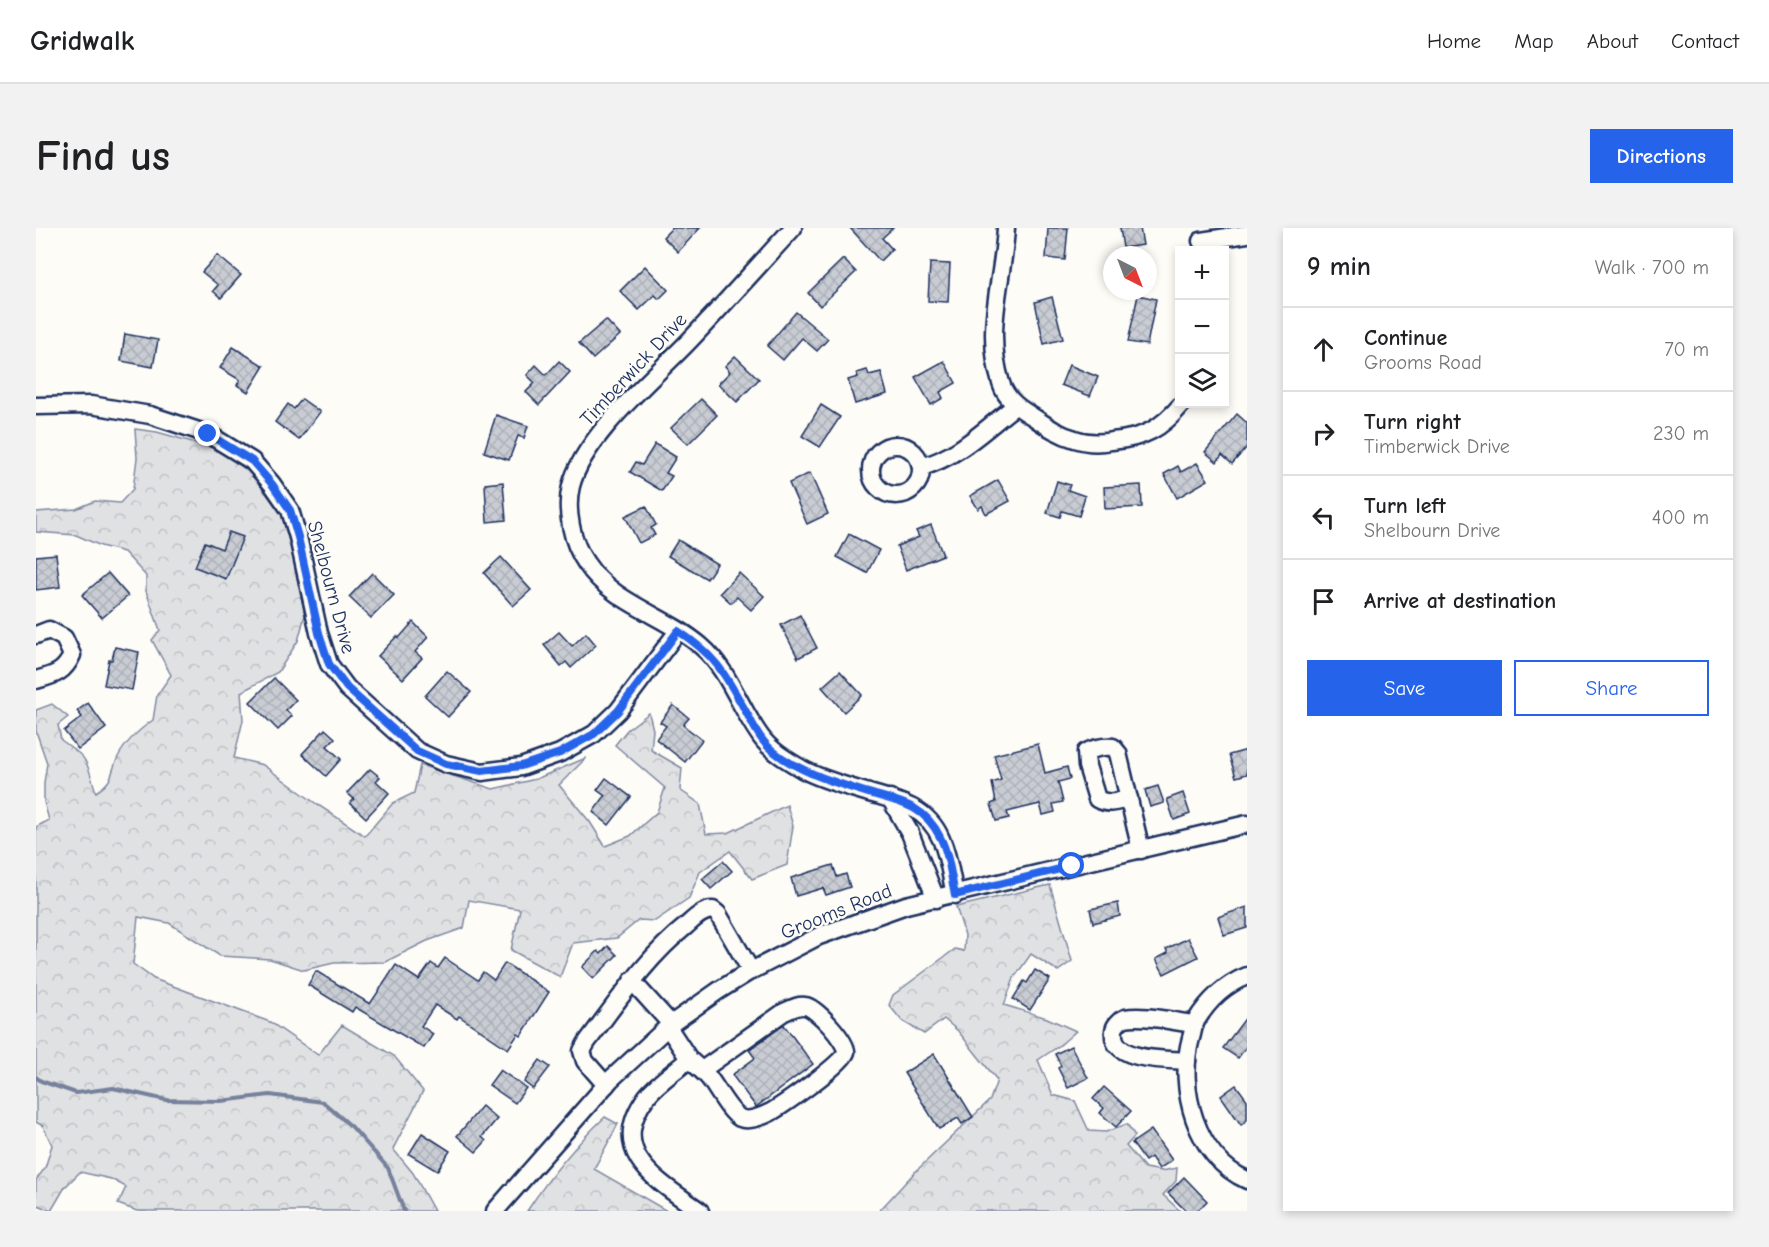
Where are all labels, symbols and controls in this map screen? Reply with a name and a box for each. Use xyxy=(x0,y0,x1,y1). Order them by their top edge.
text: Gridwalk xyxy=(30,25,134,57)
text: Home xyxy=(1427,29,1481,53)
text: Map xyxy=(1514,29,1554,53)
text: About xyxy=(1587,29,1638,53)
text: Contact xyxy=(1671,29,1739,53)
button: Directions xyxy=(1590,129,1733,183)
text: Find us xyxy=(36,132,170,181)
north arrow xyxy=(1103,246,1157,300)
map controls xyxy=(1175,246,1229,408)
button: + xyxy=(1175,246,1229,300)
text: 9 min xyxy=(1307,252,1371,282)
text: Walk · 700 m xyxy=(1595,256,1709,279)
button: − xyxy=(1175,300,1229,354)
street label: Timberwick Drive xyxy=(575,308,691,430)
text: Continue xyxy=(1364,325,1447,351)
icon: ahead xyxy=(1307,333,1340,366)
text: 70 m xyxy=(1664,338,1709,361)
text: Grooms Road xyxy=(1364,351,1482,374)
button: layers xyxy=(1175,354,1229,408)
text: Turn right xyxy=(1364,409,1461,435)
icon: right xyxy=(1307,417,1340,450)
route end xyxy=(194,420,220,446)
text: 230 m xyxy=(1653,422,1709,445)
text: Timberwick Drive xyxy=(1364,435,1510,458)
text: Turn left xyxy=(1364,493,1446,519)
icon: left xyxy=(1307,501,1340,534)
text: 400 m xyxy=(1652,506,1709,529)
street label: Shelbourn Drive xyxy=(303,518,360,656)
text: Shelbourn Drive xyxy=(1364,519,1500,542)
icon: arrive xyxy=(1307,585,1340,618)
text: Arrive at destination xyxy=(1364,588,1556,614)
button: Save xyxy=(1307,660,1502,716)
button: Share xyxy=(1514,660,1709,716)
route start xyxy=(1058,852,1084,878)
street label: Grooms Road xyxy=(777,879,895,944)

